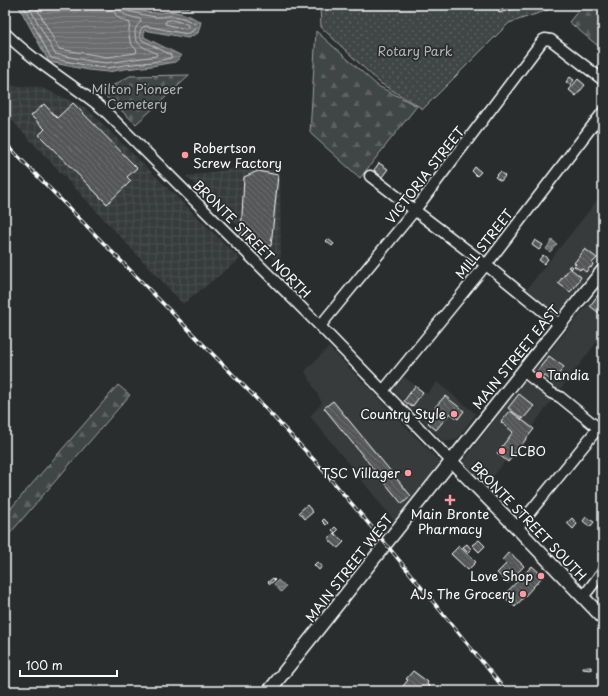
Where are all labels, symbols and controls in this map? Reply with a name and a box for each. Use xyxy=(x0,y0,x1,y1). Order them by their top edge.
park label: Rotary Park xyxy=(377,41,453,60)
park label: Milton Pioneer Cemetery xyxy=(92,79,183,113)
street label: VICTORIA STREET xyxy=(381,122,469,227)
place label: Robertson Screw Factory xyxy=(193,138,282,172)
marker: Robertson Screw Factory xyxy=(180,150,190,160)
street label: BRONTE STREET NORTH xyxy=(189,175,316,302)
street label: MILL STREET xyxy=(450,205,517,283)
street label: MAIN STREET EAST xyxy=(468,300,564,413)
place label: Tandia xyxy=(547,365,590,384)
marker: Tandia xyxy=(534,370,544,380)
place label: Country Style xyxy=(360,404,446,423)
marker: Country Style xyxy=(449,409,459,419)
place label: LCBO xyxy=(510,441,546,460)
marker: LCBO xyxy=(497,446,507,456)
street label: BRONTE STREET SOUTH xyxy=(467,457,591,584)
place label: TSC Villager xyxy=(321,463,401,482)
marker: TSC Villager xyxy=(403,468,413,478)
marker: Main Bronte Pharmacy xyxy=(445,495,455,505)
place label: Main Bronte Pharmacy xyxy=(411,504,489,538)
street label: MAIN STREET WEST xyxy=(300,510,397,626)
place label: Love Shop xyxy=(470,566,533,585)
marker: Love Shop xyxy=(536,571,546,581)
place label: AJs The Grocery xyxy=(410,584,515,603)
marker: AJs The Grocery xyxy=(518,589,528,599)
scale bar xyxy=(20,652,117,678)
text: 100 m xyxy=(26,656,63,674)

